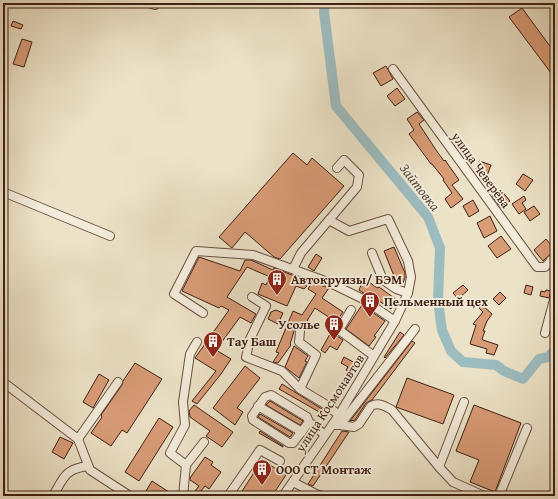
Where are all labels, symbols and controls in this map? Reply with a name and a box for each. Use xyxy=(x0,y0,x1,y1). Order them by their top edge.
street label: улица Чеверёва xyxy=(446,127,516,213)
water label: Зайтовка xyxy=(395,159,445,216)
building icon: Автокруизы/ БЭМ xyxy=(266,268,288,296)
place label: Автокруизы/ БЭМ xyxy=(291,270,402,289)
building icon: Пельменный цех xyxy=(359,290,381,318)
place label: Пельменный цех xyxy=(384,292,488,311)
building icon: Усолье xyxy=(323,313,345,341)
place label: Усолье xyxy=(278,315,320,334)
building icon: Тау Баш xyxy=(202,330,224,358)
place label: Тау Баш xyxy=(227,332,277,351)
street label: улица Космонавтов xyxy=(291,350,369,457)
building icon: ООО СТ Монтаж xyxy=(251,458,273,486)
place label: ООО СТ Монтаж xyxy=(276,460,372,479)

